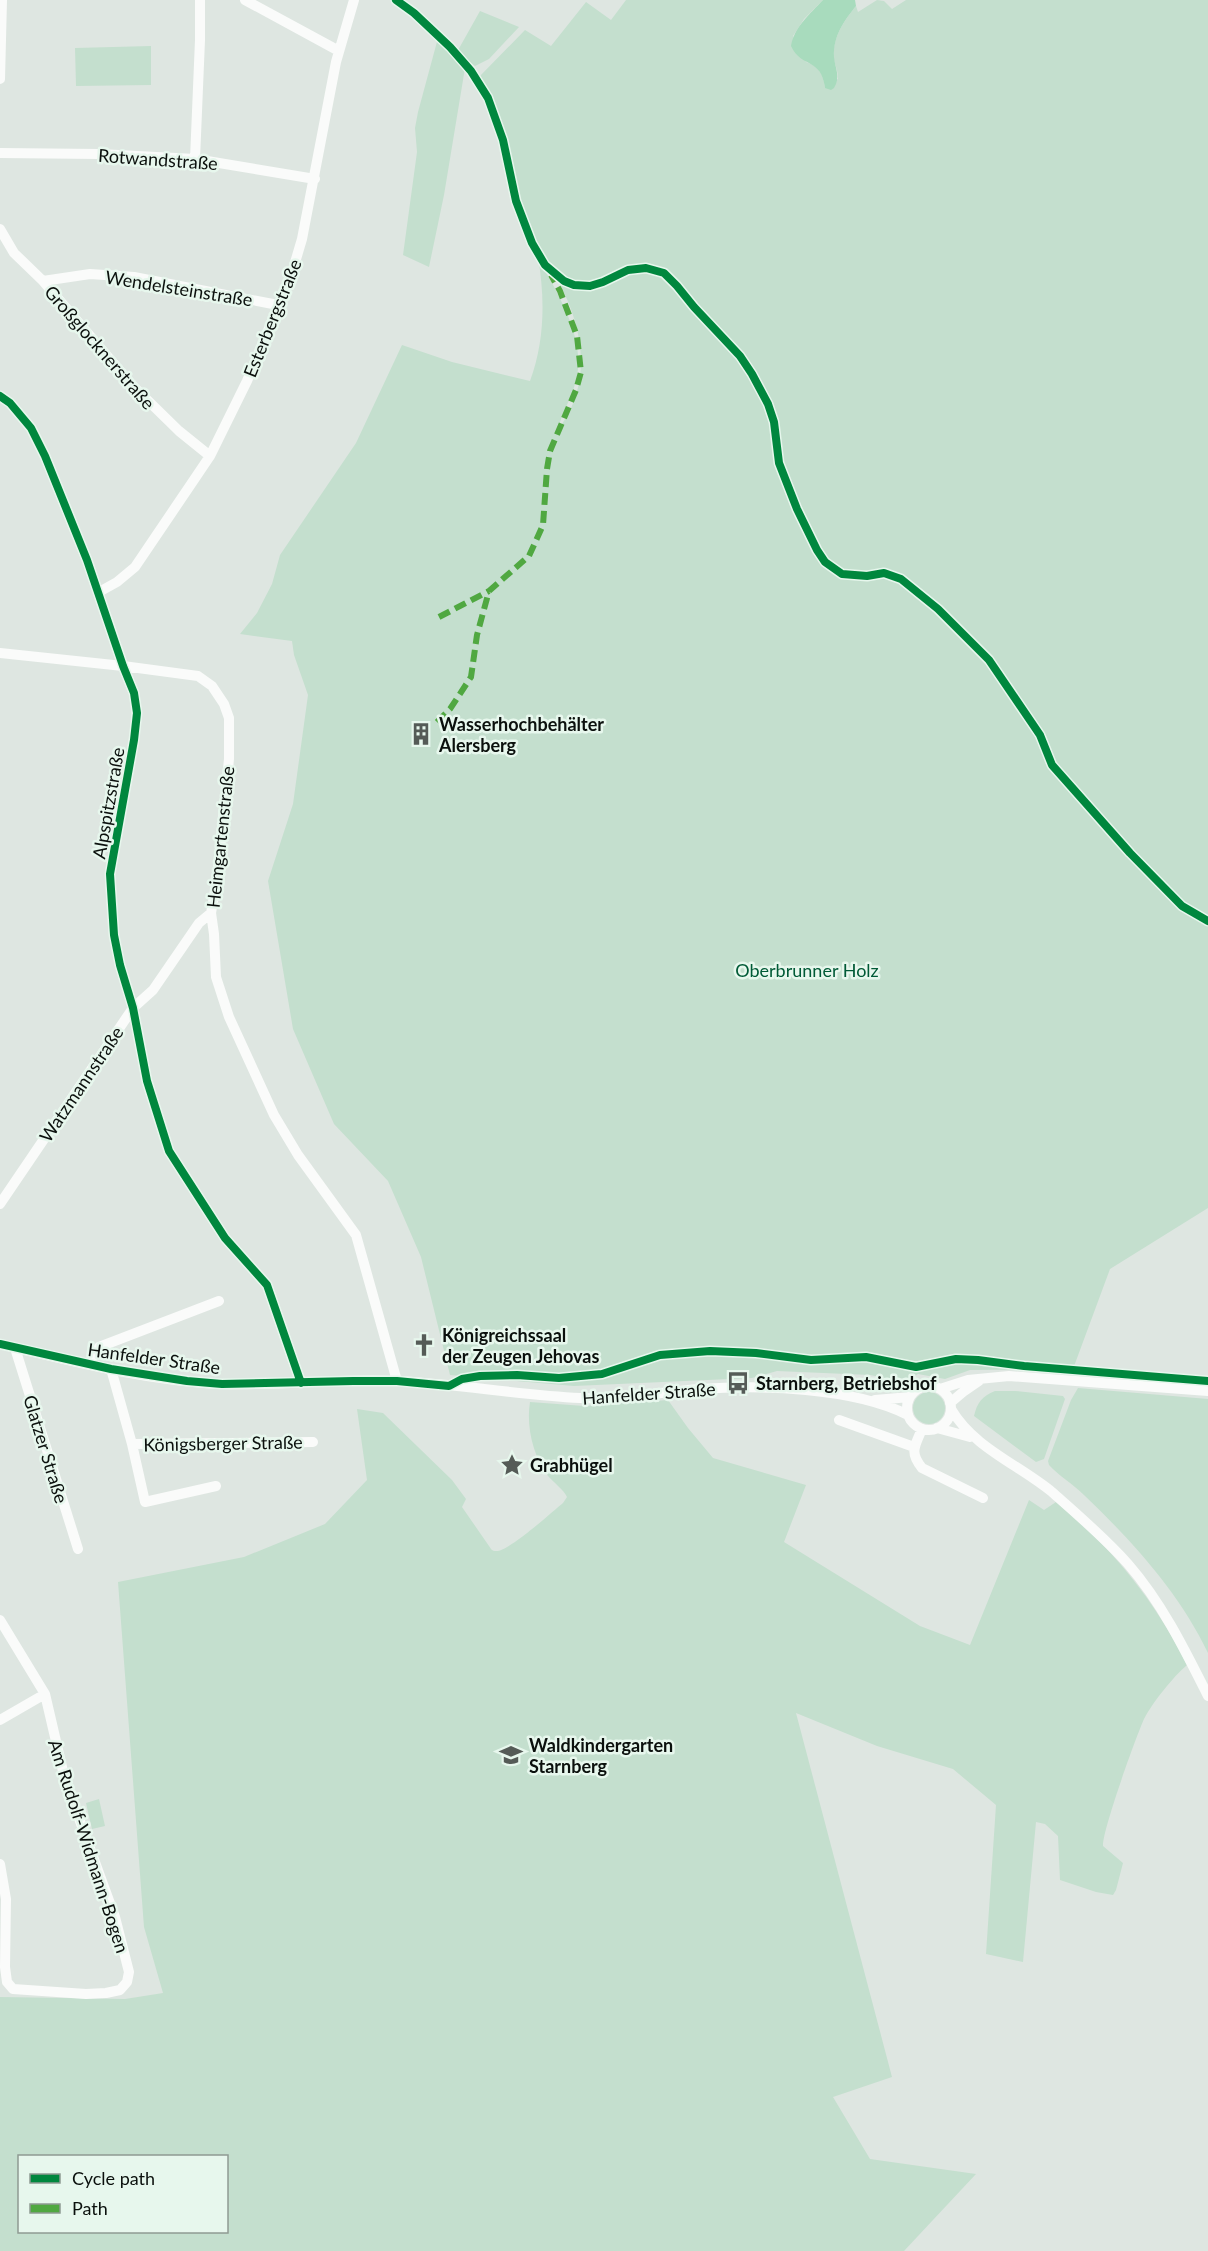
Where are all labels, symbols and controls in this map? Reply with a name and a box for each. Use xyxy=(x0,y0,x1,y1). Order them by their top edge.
street label: Rotwandstraße xyxy=(97,144,219,174)
street label: Esterbergstraße xyxy=(238,256,306,380)
street label: Wendelsteinstraße xyxy=(104,266,254,310)
street label: Großglocknerstraße xyxy=(40,281,160,413)
place label: Wasserhochbehälter Alersberg xyxy=(438,713,604,756)
building icon: Wasserhochbehälter Alersberg xyxy=(408,721,434,747)
street label: Alpspitzstraße xyxy=(87,746,129,860)
street label: Heimgartenstraße xyxy=(202,765,238,909)
park label: Oberbrunner Holz xyxy=(735,959,879,981)
street label: Watzmannstraße xyxy=(34,1022,128,1146)
place label: Königreichssaal der Zeugen Jehovas xyxy=(442,1324,599,1367)
church icon: Königreichssaal der Zeugen Jehovas xyxy=(411,1332,437,1358)
street label: Hanfelder Straße xyxy=(86,1338,222,1378)
bus stop icon: Starnberg, Betriebshof xyxy=(725,1370,751,1396)
place label: Starnberg, Betriebshof xyxy=(756,1372,937,1394)
street label: Hanfelder Straße xyxy=(582,1377,716,1409)
street label: Glatzer Straße xyxy=(19,1392,73,1506)
street label: Königsberger Straße xyxy=(143,1431,303,1455)
place icon: Grabhügel xyxy=(499,1452,525,1478)
place label: Grabhügel xyxy=(530,1454,613,1476)
place label: Waldkindergarten Starnberg xyxy=(529,1734,673,1777)
street label: Am Rudolf-Widmann-Bogen xyxy=(44,1736,134,1956)
school or university icon: Waldkindergarten Starnberg xyxy=(498,1742,524,1768)
legend xyxy=(18,2155,228,2233)
text: Cycle path xyxy=(72,2167,155,2189)
text: Path xyxy=(72,2197,108,2219)

